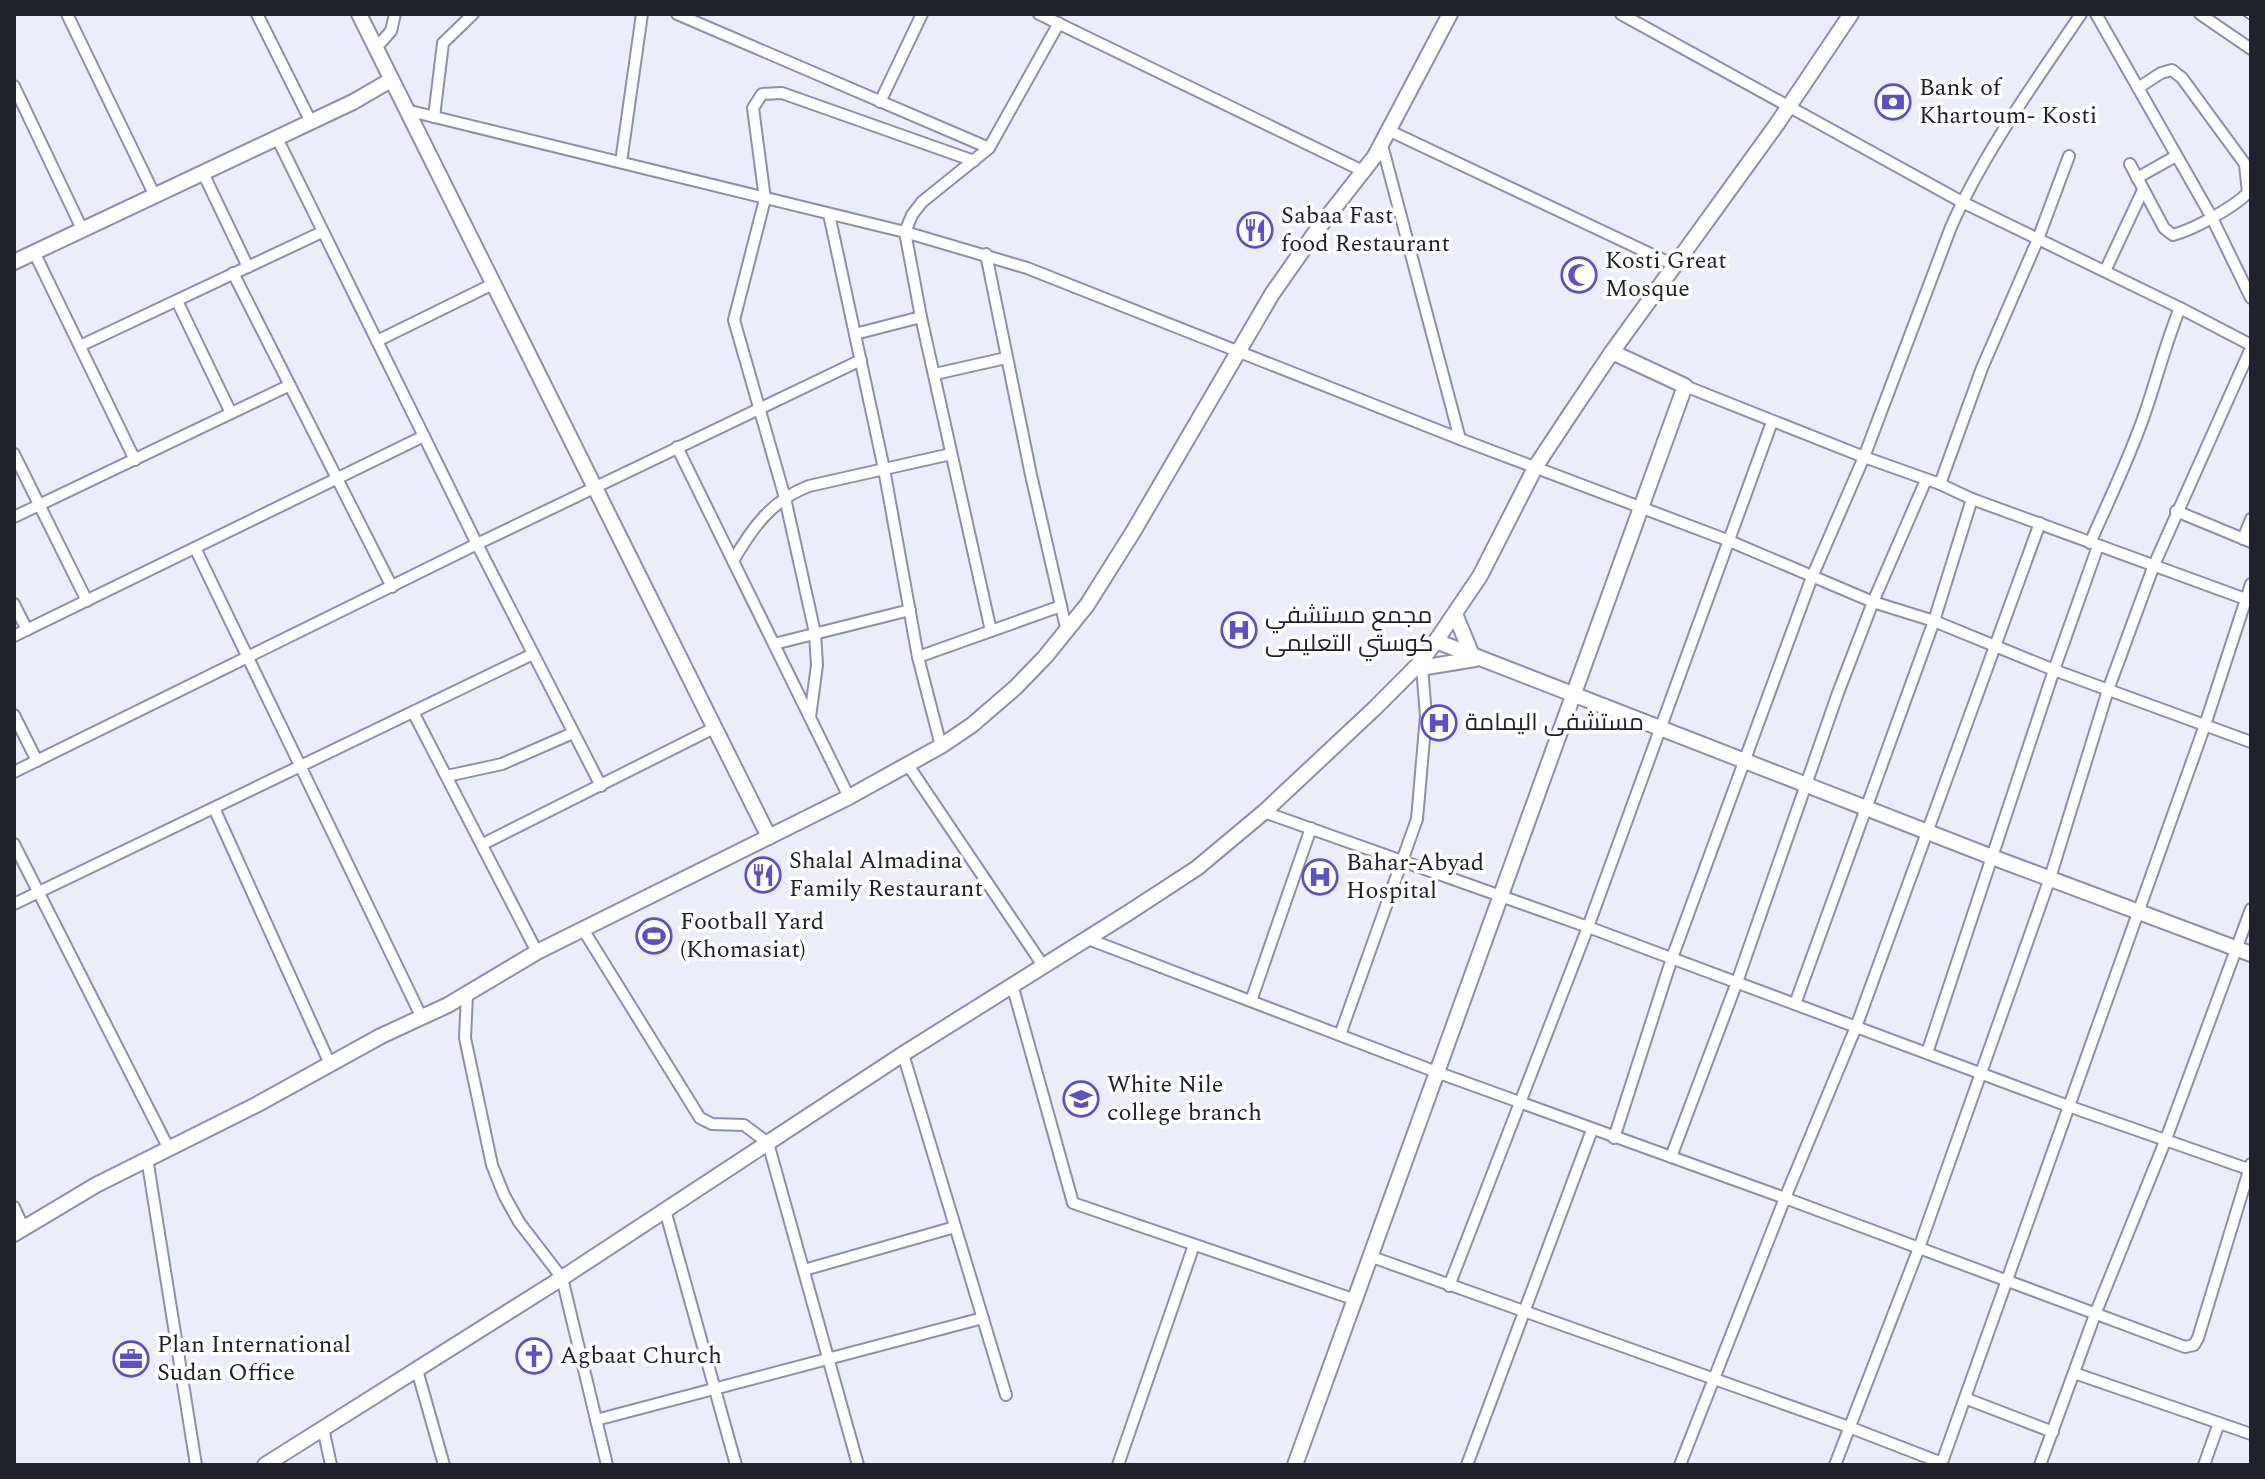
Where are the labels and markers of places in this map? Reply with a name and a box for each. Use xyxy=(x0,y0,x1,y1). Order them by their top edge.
place label: Bank of Khartoum- Kosti xyxy=(1919,70,2097,134)
bank icon: Bank of Khartoum- Kosti xyxy=(1874,83,1912,121)
place label: Sabaa Fast food Restaurant xyxy=(1281,198,1450,262)
restaurant icon: Sabaa Fast food Restaurant xyxy=(1236,211,1274,249)
place label: Kosti Great Mosque xyxy=(1605,243,1727,307)
mosque icon: Kosti Great Mosque xyxy=(1560,256,1598,294)
place label: مجمع مستشفي كوستي التعليمى xyxy=(1265,598,1434,662)
hospital icon: مجمع مستشفي كوستي التعليمى xyxy=(1220,611,1258,649)
hospital icon: مستشفى اليمامة xyxy=(1420,704,1458,742)
place label: مستشفى اليمامة xyxy=(1465,705,1644,741)
place label: Shalal Almadina Family Restaurant xyxy=(789,843,983,907)
place label: Bahar-Abyad Hospital xyxy=(1346,845,1484,909)
restaurant icon: Shalal Almadina Family Restaurant xyxy=(744,856,782,894)
hospital icon: Bahar-Abyad Hospital xyxy=(1301,858,1339,896)
place label: Football Yard (Khomasiat) xyxy=(680,904,824,968)
sports icon: Football Yard (Khomasiat) xyxy=(635,917,673,955)
place label: White Nile college branch xyxy=(1107,1067,1262,1131)
school or university icon: White Nile college branch xyxy=(1062,1080,1100,1118)
place label: Plan International Sudan Office xyxy=(157,1327,351,1391)
church icon: Agbaat Church xyxy=(515,1337,553,1375)
place label: Agbaat Church xyxy=(560,1338,722,1374)
office icon: Plan International Sudan Office xyxy=(112,1340,150,1378)

